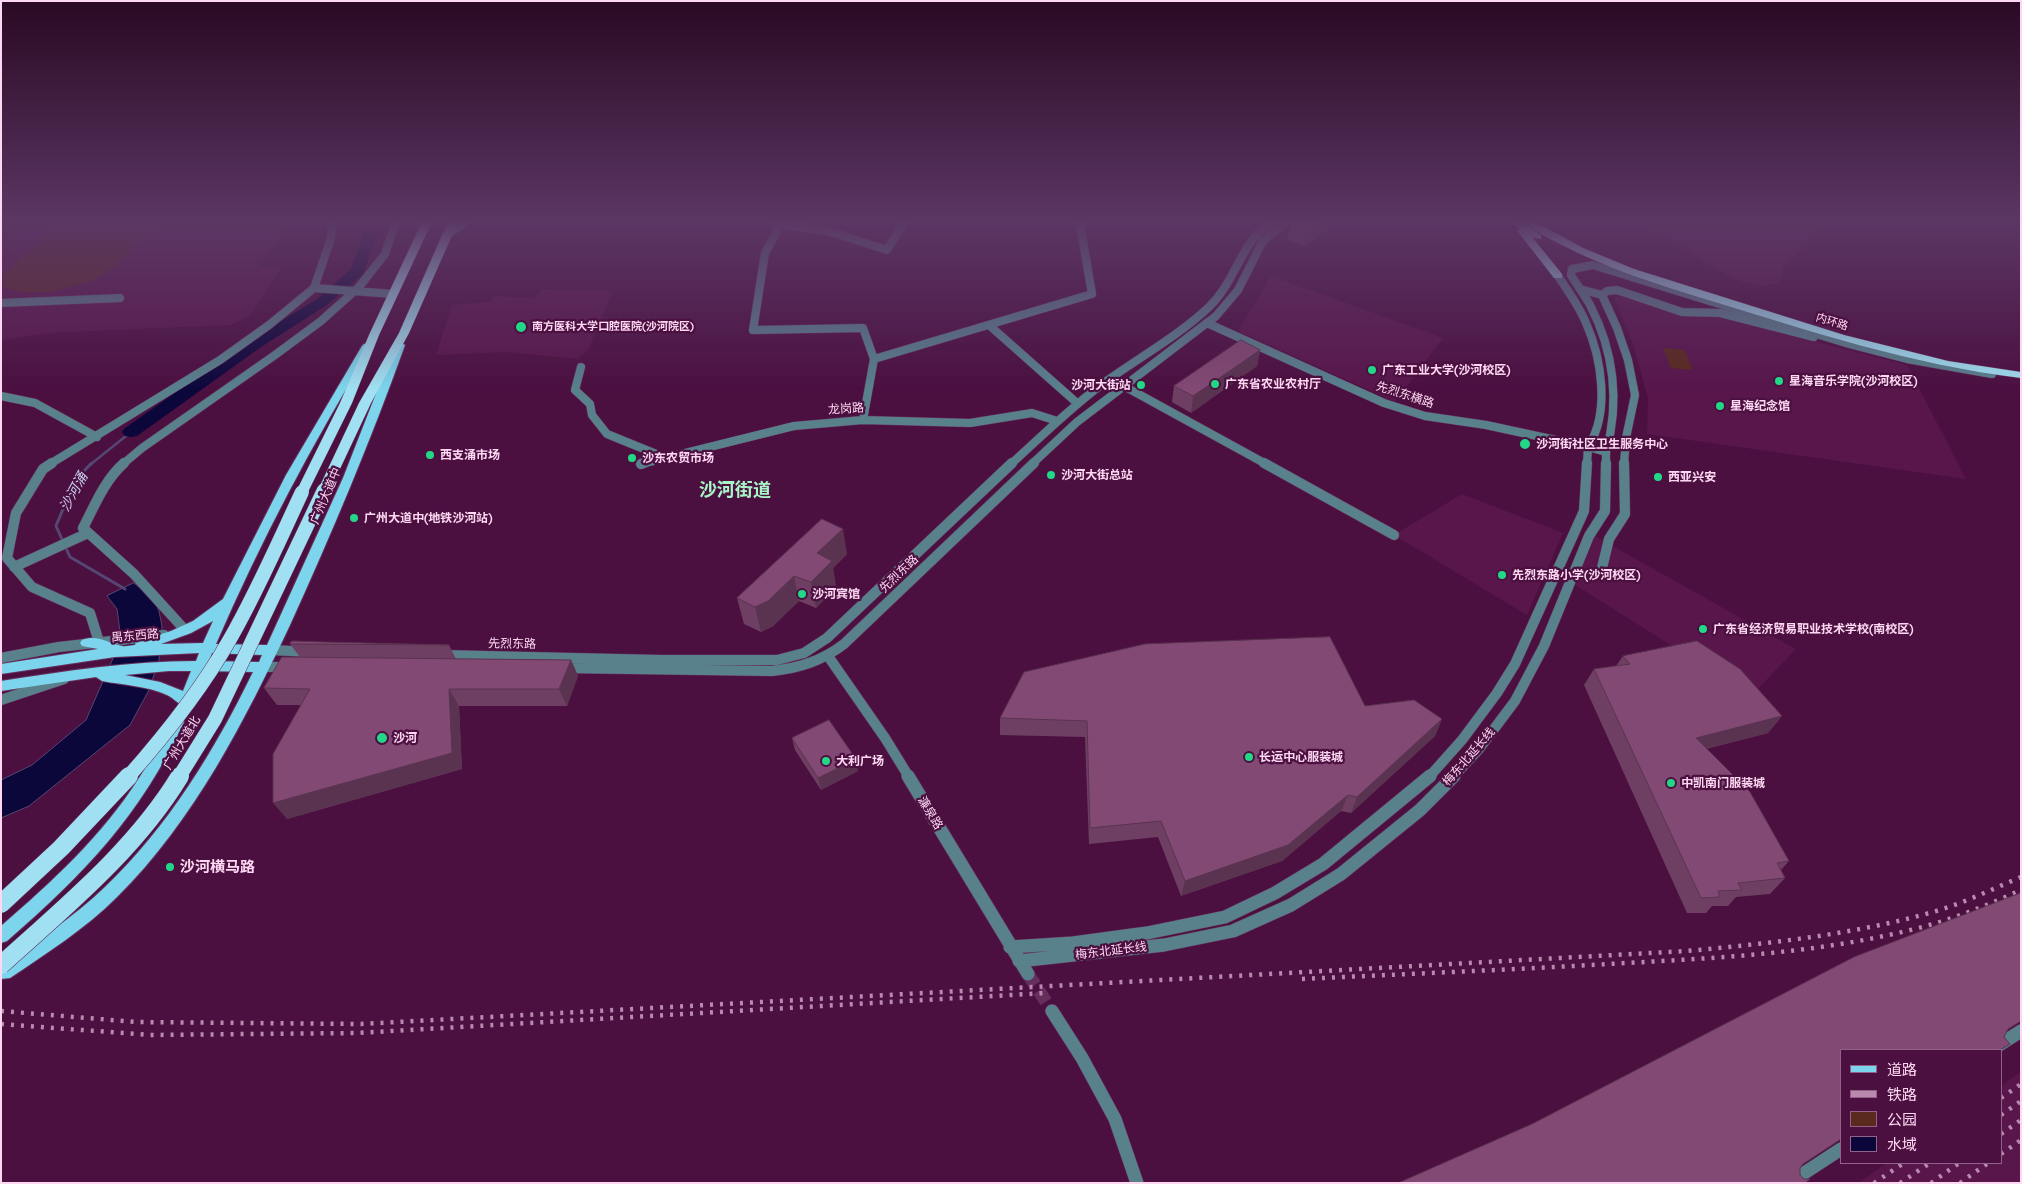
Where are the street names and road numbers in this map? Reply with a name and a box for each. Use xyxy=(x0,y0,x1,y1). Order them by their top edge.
street label: 内环路 xyxy=(1814,311,1850,333)
street label: 先烈东横路 xyxy=(1374,379,1436,411)
street label: 龙岗路 xyxy=(828,401,864,417)
street label: 广州大道中 xyxy=(308,466,344,526)
street label: 先烈东路 xyxy=(877,552,921,596)
street label: 禺东西路 xyxy=(110,627,160,645)
street label: 先烈东路 xyxy=(488,636,536,652)
street label: 广州大道北 xyxy=(160,714,204,772)
street label: 梅东北延长线 xyxy=(1440,725,1498,789)
street label: 濂泉路 xyxy=(915,794,945,832)
street label: 梅东北延长线 xyxy=(1074,939,1148,963)

